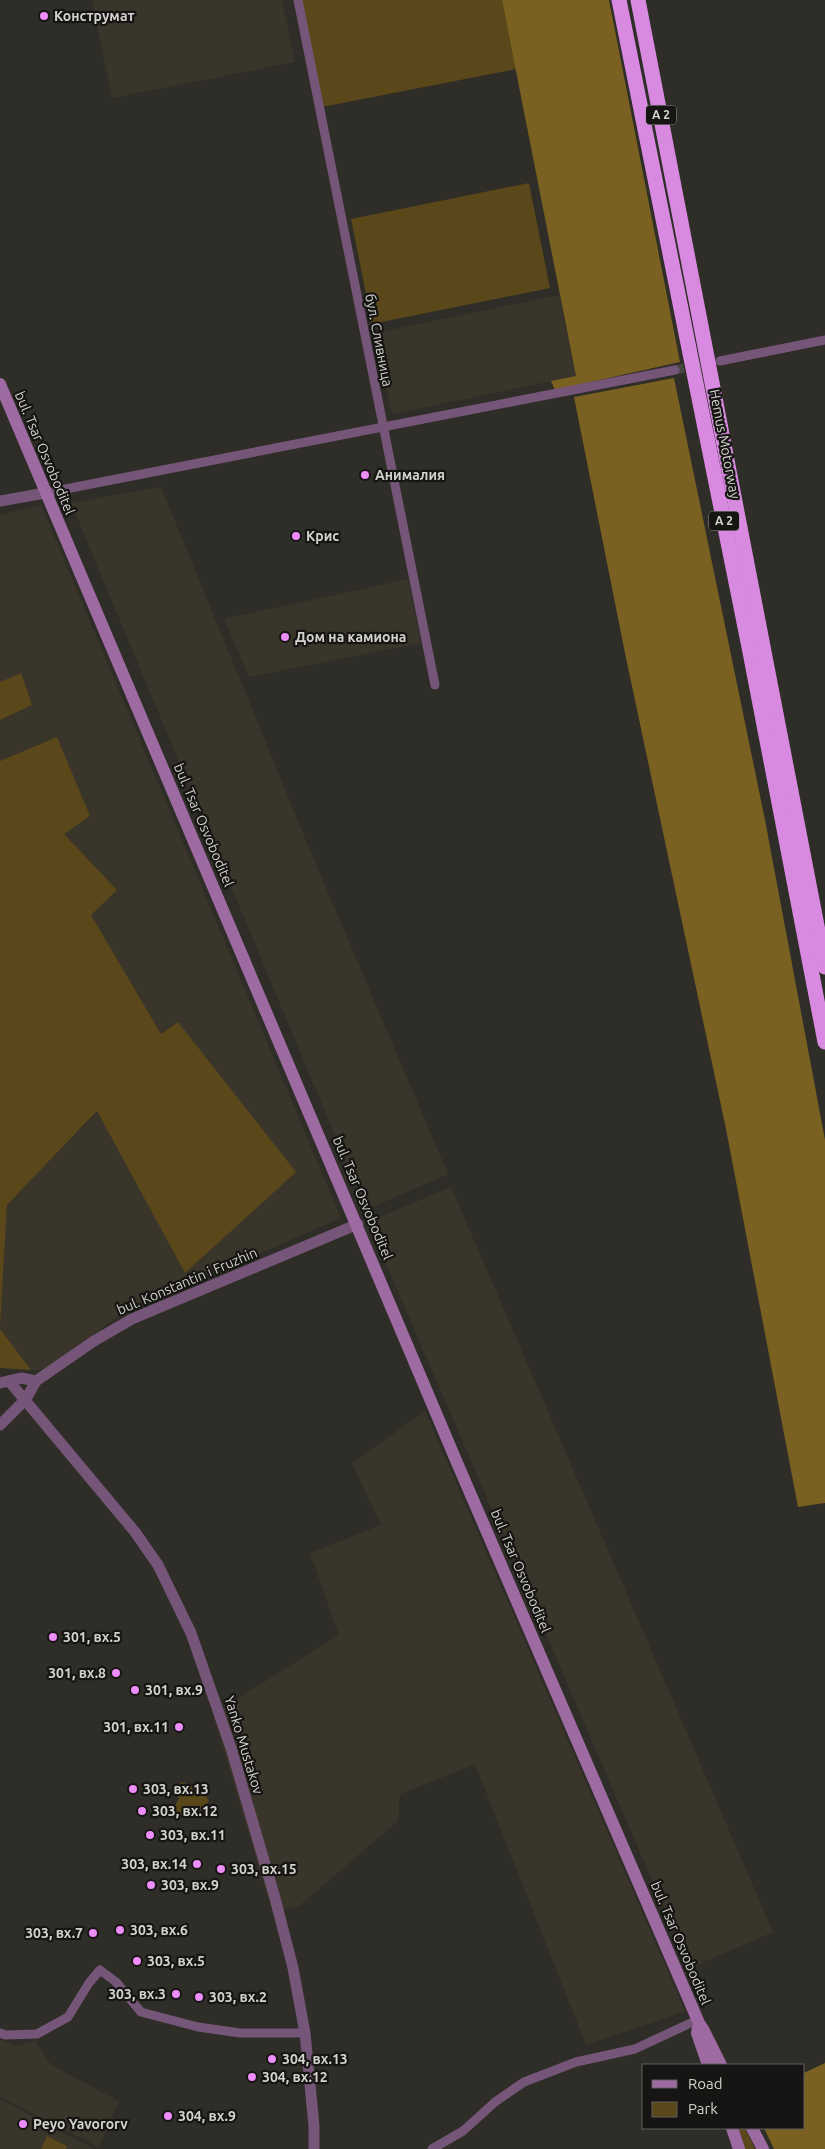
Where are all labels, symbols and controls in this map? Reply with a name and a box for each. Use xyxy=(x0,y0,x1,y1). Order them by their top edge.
place label: Конструмат xyxy=(54,8,135,24)
marker: Конструмат xyxy=(38,10,50,22)
road number: A 2 xyxy=(646,106,676,124)
street label: бул. Сливница xyxy=(362,292,396,388)
street label: Hemus Motorway xyxy=(707,388,744,500)
street label: bul. Tsar Osvoboditel xyxy=(12,389,78,517)
place label: Анималия xyxy=(375,467,445,483)
marker: Анималия xyxy=(359,469,371,481)
road number: A 2 xyxy=(709,512,739,530)
place label: Крис xyxy=(306,528,339,544)
marker: Крис xyxy=(290,530,302,542)
place label: Дом на камиона xyxy=(295,629,406,645)
marker: Дом на камиона xyxy=(279,631,291,643)
street label: bul. Tsar Osvoboditel xyxy=(171,761,237,889)
street label: bul. Tsar Osvoboditel xyxy=(330,1134,396,1262)
street label: bul. Konstantin i Fruzhin xyxy=(114,1244,260,1318)
street label: bul. Tsar Osvoboditel xyxy=(488,1507,554,1635)
place label: 301, вх.5 xyxy=(63,1629,121,1645)
marker: 301, вх.5 xyxy=(47,1631,59,1643)
place label: 301, вх.8 xyxy=(48,1665,106,1681)
marker: 301, вх.8 xyxy=(110,1667,122,1679)
place label: 301, вх.9 xyxy=(145,1682,203,1698)
marker: 301, вх.9 xyxy=(129,1684,141,1696)
street label: Yanko Mustakov xyxy=(221,1694,267,1796)
place label: 301, вх.11 xyxy=(103,1719,169,1735)
marker: 301, вх.11 xyxy=(173,1721,185,1733)
place label: 303, вх.13 xyxy=(143,1781,209,1797)
marker: 303, вх.13 xyxy=(127,1783,139,1795)
place label: 303, вх.12 xyxy=(152,1803,218,1819)
marker: 303, вх.12 xyxy=(136,1805,148,1817)
place label: 303, вх.11 xyxy=(160,1827,226,1843)
marker: 303, вх.11 xyxy=(144,1829,156,1841)
place label: 303, вх.14 xyxy=(121,1856,187,1872)
marker: 303, вх.14 xyxy=(191,1858,203,1870)
place label: 303, вх.15 xyxy=(231,1861,297,1877)
marker: 303, вх.15 xyxy=(215,1863,227,1875)
place label: 303, вх.9 xyxy=(161,1877,219,1893)
marker: 303, вх.9 xyxy=(145,1879,157,1891)
street label: bul. Tsar Osvoboditel xyxy=(648,1879,714,2007)
place label: 303, вх.6 xyxy=(130,1922,188,1938)
marker: 303, вх.6 xyxy=(114,1924,126,1936)
place label: 303, вх.7 xyxy=(25,1925,83,1941)
marker: 303, вх.7 xyxy=(87,1927,99,1939)
place label: 303, вх.5 xyxy=(147,1953,205,1969)
marker: 303, вх.5 xyxy=(131,1955,143,1967)
place label: 303, вх.3 xyxy=(108,1986,166,2002)
marker: 303, вх.3 xyxy=(170,1988,182,2000)
place label: 303, вх.2 xyxy=(209,1989,267,2005)
marker: 303, вх.2 xyxy=(193,1991,205,2003)
place label: 304, вх.13 xyxy=(282,2051,348,2067)
marker: 304, вх.13 xyxy=(266,2053,278,2065)
legend xyxy=(642,2064,805,2129)
place label: 304, вх.12 xyxy=(262,2069,328,2085)
marker: 304, вх.12 xyxy=(246,2071,258,2083)
text: Road xyxy=(688,2075,723,2092)
text: Park xyxy=(688,2100,718,2117)
place label: 304, вх.9 xyxy=(178,2108,236,2124)
marker: 304, вх.9 xyxy=(162,2110,174,2122)
place label: Peyo Yavororv xyxy=(33,2116,128,2132)
marker: Peyo Yavororv xyxy=(17,2118,29,2130)

